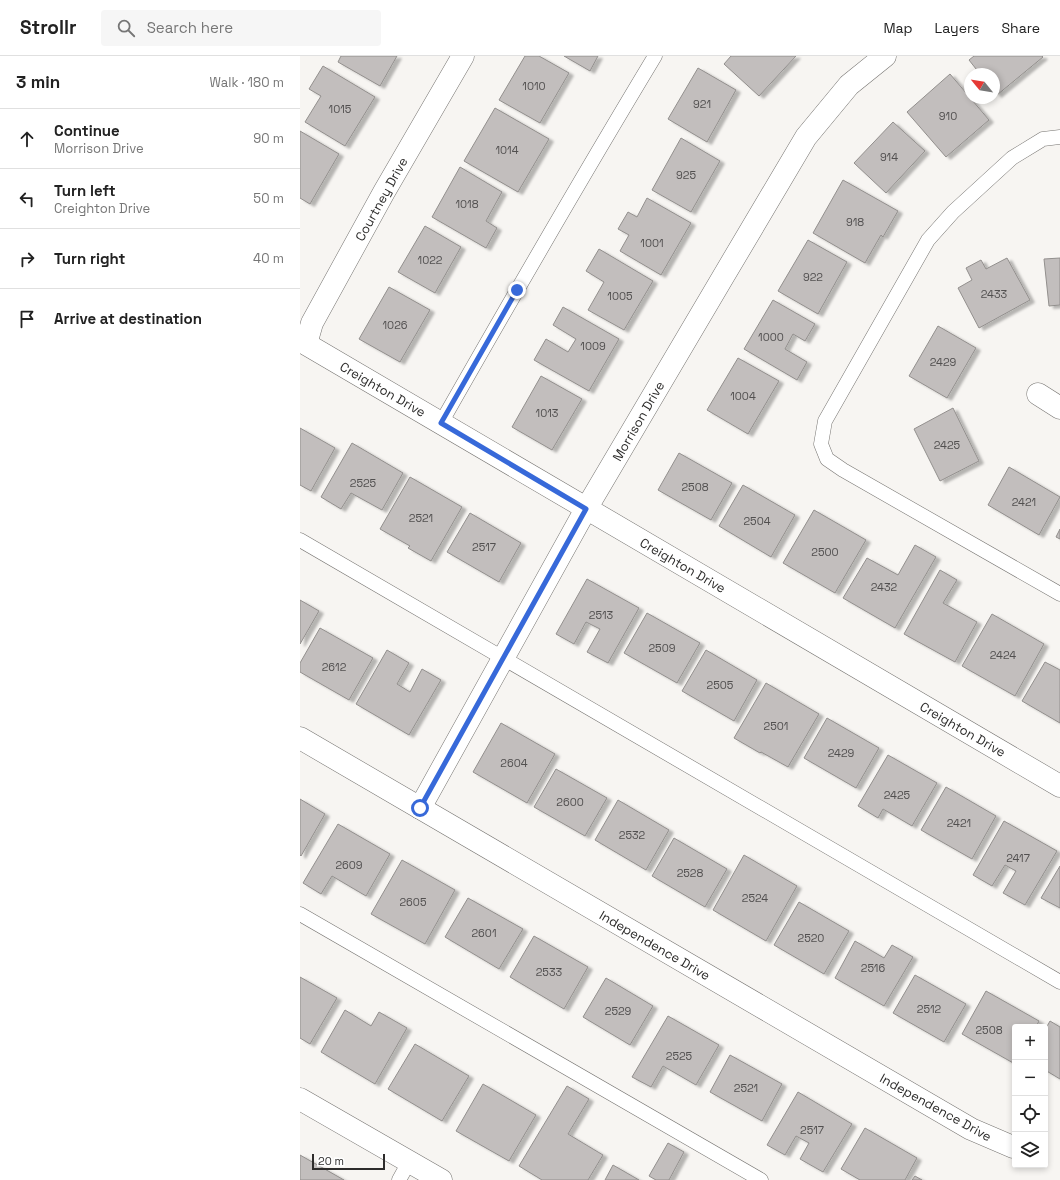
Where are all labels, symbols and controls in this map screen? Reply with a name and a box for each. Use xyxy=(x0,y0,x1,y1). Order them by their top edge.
search box xyxy=(101,10,381,46)
text: Strollr xyxy=(20,15,77,40)
icon: search xyxy=(115,17,137,39)
text: Search here xyxy=(147,18,233,37)
text: Map xyxy=(883,19,913,37)
text: Layers xyxy=(935,19,979,37)
text: Share xyxy=(1001,19,1040,37)
north arrow xyxy=(964,68,1000,104)
text: 3 min xyxy=(16,71,60,93)
text: Walk · 180 m xyxy=(210,74,284,91)
house number: 1010 xyxy=(522,79,546,93)
house number: 921 xyxy=(693,97,711,111)
house number: 1015 xyxy=(329,102,352,116)
house number: 910 xyxy=(939,109,957,123)
text: Continue xyxy=(54,121,120,140)
icon: ahead xyxy=(16,128,38,150)
text: 90 m xyxy=(253,130,284,147)
text: Morrison Drive xyxy=(54,140,144,157)
house number: 1014 xyxy=(495,143,519,157)
house number: 914 xyxy=(880,150,898,164)
street label: Courtney Drive xyxy=(351,154,411,244)
house number: 925 xyxy=(676,168,696,182)
text: Turn left xyxy=(54,181,116,200)
icon: left xyxy=(16,188,38,210)
text: 50 m xyxy=(253,190,284,207)
house number: 1018 xyxy=(455,197,479,211)
text: Creighton Drive xyxy=(54,200,150,217)
house number: 918 xyxy=(846,215,864,229)
house number: 1001 xyxy=(640,236,664,250)
icon: right xyxy=(16,248,38,270)
text: Turn right xyxy=(54,249,125,268)
text: 40 m xyxy=(253,250,284,267)
house number: 1022 xyxy=(418,253,443,267)
house number: 922 xyxy=(803,270,823,284)
route end xyxy=(508,281,526,299)
house number: 2433 xyxy=(981,287,1008,301)
house number: 1005 xyxy=(607,289,633,303)
icon: arrive xyxy=(16,308,38,330)
text: Arrive at destination xyxy=(54,309,202,328)
house number: 1026 xyxy=(382,318,408,332)
house number: 1000 xyxy=(758,330,784,344)
house number: 1009 xyxy=(580,339,606,353)
house number: 2429 xyxy=(930,355,957,369)
street label: Creighton Drive xyxy=(337,358,429,421)
street label: Morrison Drive xyxy=(609,378,668,464)
house number: 1004 xyxy=(730,389,756,403)
house number: 1013 xyxy=(536,406,559,420)
house number: 2425 xyxy=(934,438,961,452)
house number: 2525 xyxy=(350,476,377,490)
house number: 2508 xyxy=(681,480,709,494)
house number: 2421 xyxy=(1012,495,1036,509)
house number: 2521 xyxy=(409,511,433,525)
house number: 2504 xyxy=(743,514,771,528)
street label: Creighton Drive xyxy=(637,534,729,597)
house number: 2517 xyxy=(472,540,496,554)
house number: 2500 xyxy=(811,545,839,559)
house number: 2432 xyxy=(871,580,898,594)
house number: 2513 xyxy=(589,608,614,622)
house number: 2509 xyxy=(648,641,676,655)
house number: 2424 xyxy=(990,648,1016,662)
house number: 2612 xyxy=(322,660,347,674)
house number: 2505 xyxy=(707,678,734,692)
street label: Creighton Drive xyxy=(917,698,1009,761)
house number: 2501 xyxy=(764,719,788,733)
house number: 2429 xyxy=(828,746,855,760)
house number: 2604 xyxy=(500,756,528,770)
house number: 2425 xyxy=(884,788,911,802)
house number: 2600 xyxy=(556,795,584,809)
route start xyxy=(411,799,429,817)
house number: 2421 xyxy=(947,816,971,830)
house number: 2532 xyxy=(619,828,646,842)
house number: 2417 xyxy=(1006,851,1030,865)
house number: 2609 xyxy=(335,858,363,872)
house number: 2528 xyxy=(677,866,703,880)
house number: 2524 xyxy=(742,891,768,905)
house number: 2605 xyxy=(399,895,427,909)
street label: Independence Drive xyxy=(596,907,713,984)
house number: 2601 xyxy=(471,926,497,940)
house number: 2520 xyxy=(798,931,824,945)
house number: 2516 xyxy=(861,961,885,975)
house number: 2533 xyxy=(536,965,563,979)
house number: 2512 xyxy=(917,1002,942,1016)
house number: 2529 xyxy=(605,1004,631,1018)
house number: 2508 xyxy=(975,1023,1003,1037)
map controls xyxy=(1012,1024,1048,1168)
button: + xyxy=(1012,1024,1048,1060)
house number: 2525 xyxy=(666,1049,693,1063)
button: − xyxy=(1012,1060,1048,1096)
street label: Independence Drive xyxy=(877,1070,995,1145)
house number: 2521 xyxy=(734,1081,758,1095)
button: locate xyxy=(1012,1096,1048,1132)
house number: 2517 xyxy=(800,1123,824,1137)
button: layers xyxy=(1012,1132,1048,1168)
scale bar xyxy=(312,1152,385,1171)
text: 20 m xyxy=(318,1154,344,1168)

